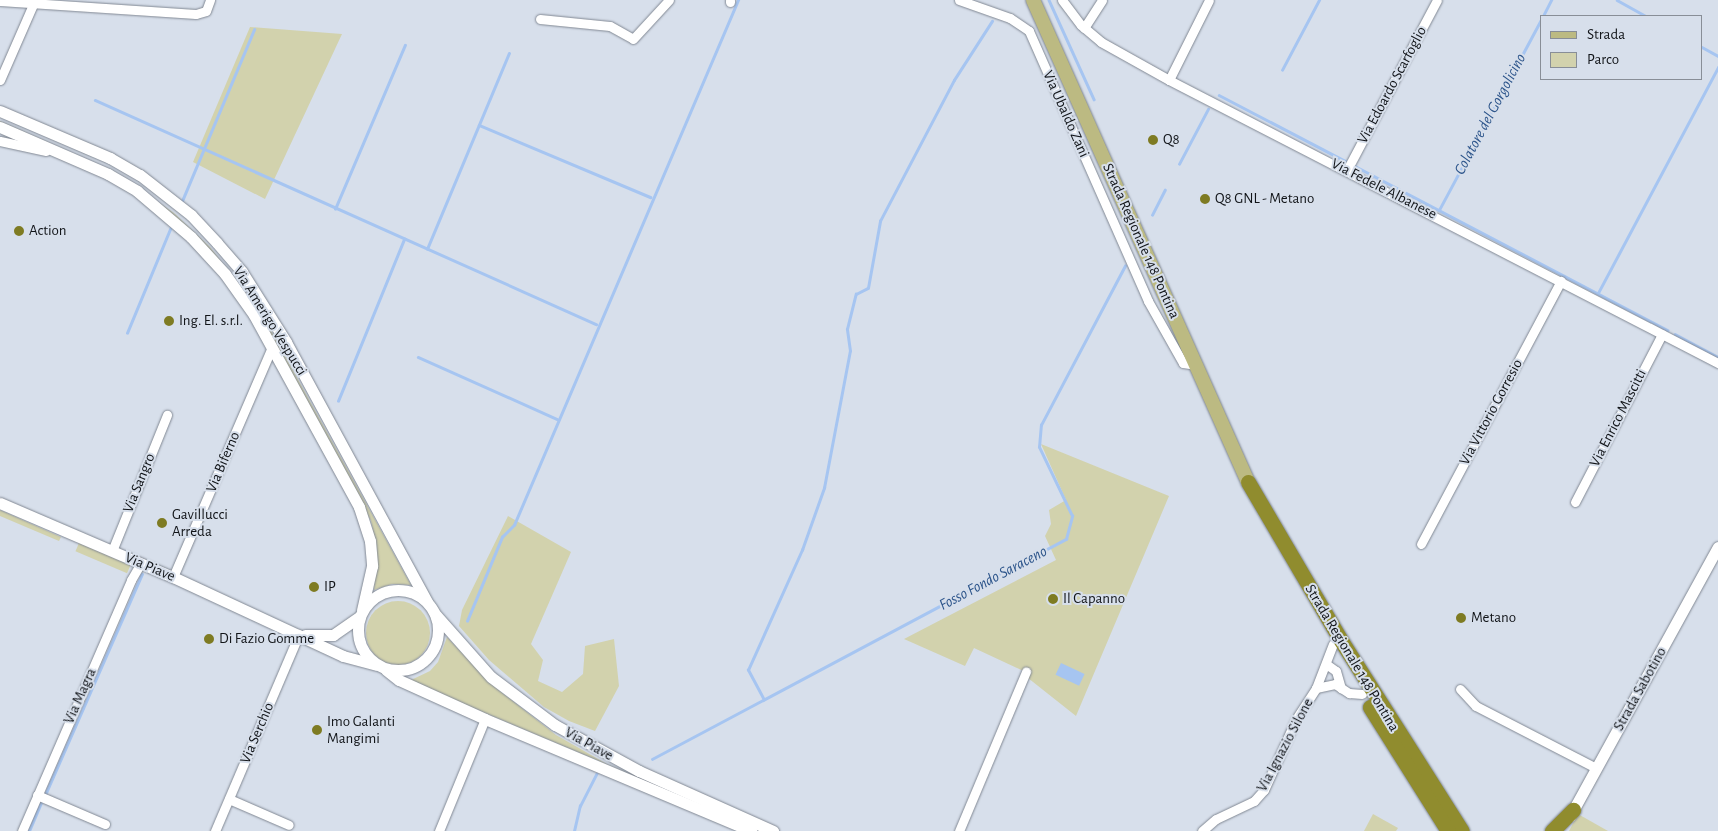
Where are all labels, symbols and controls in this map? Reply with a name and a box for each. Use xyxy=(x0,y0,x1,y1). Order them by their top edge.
legend xyxy=(1540,15,1703,80)
street label: Via Edoardo Scarfoglio xyxy=(1353,23,1431,147)
text: Strada xyxy=(1587,27,1625,42)
water label: Colatore del Gorgolicino xyxy=(1450,50,1530,178)
text: Parco xyxy=(1587,52,1619,67)
street label: Via Ubaldo Zani xyxy=(1039,68,1093,160)
place label: Q8 xyxy=(1163,131,1180,149)
marker: Q8 xyxy=(1147,134,1159,146)
street label: Via Fedele Albanese xyxy=(1328,155,1440,223)
street label: Strada Regionale 148 Pontina xyxy=(1099,160,1183,322)
place label: Q8 GNL - Metano xyxy=(1215,190,1314,208)
marker: Q8 GNL - Metano xyxy=(1199,193,1211,205)
place label: Action xyxy=(29,222,67,240)
marker: Action xyxy=(13,225,25,237)
street label: Via Amerigo Vespucci xyxy=(229,263,311,379)
place label: Ing. El. s.r.l. xyxy=(179,312,243,330)
marker: Ing. El. s.r.l. xyxy=(163,315,175,327)
street label: Via Vittorio Gorresio xyxy=(1455,356,1527,468)
street label: Via Enrico Mascitti xyxy=(1586,366,1650,470)
street label: Via Biferno xyxy=(202,429,244,495)
street label: Via Sangro xyxy=(119,451,159,515)
place label: Gavillucci Arreda xyxy=(172,505,228,540)
marker: Gavillucci Arreda xyxy=(156,517,168,529)
water label: Fosso Fondo Saraceno xyxy=(936,541,1050,615)
street label: Via Piave xyxy=(122,548,178,586)
place label: IP xyxy=(324,578,336,596)
marker: IP xyxy=(308,581,320,593)
street label: Strada Regionale 148 Pontina xyxy=(1301,581,1403,735)
place label: Il Capanno xyxy=(1063,590,1125,608)
marker: Il Capanno xyxy=(1047,593,1059,605)
place label: Metano xyxy=(1471,609,1516,627)
marker: Metano xyxy=(1455,612,1467,624)
place label: Di Fazio Gomme xyxy=(219,630,314,648)
marker: Di Fazio Gomme xyxy=(203,633,215,645)
street label: Strada Sabotino xyxy=(1610,644,1670,734)
street label: Via Magra xyxy=(60,665,100,727)
street label: Via Ignazio Silone xyxy=(1253,695,1317,795)
street label: Via Serchio xyxy=(236,700,278,766)
place label: Imo Galanti Mangimi xyxy=(327,712,395,747)
street label: Via Piave xyxy=(562,723,616,765)
marker: Imo Galanti Mangimi xyxy=(311,724,323,736)

